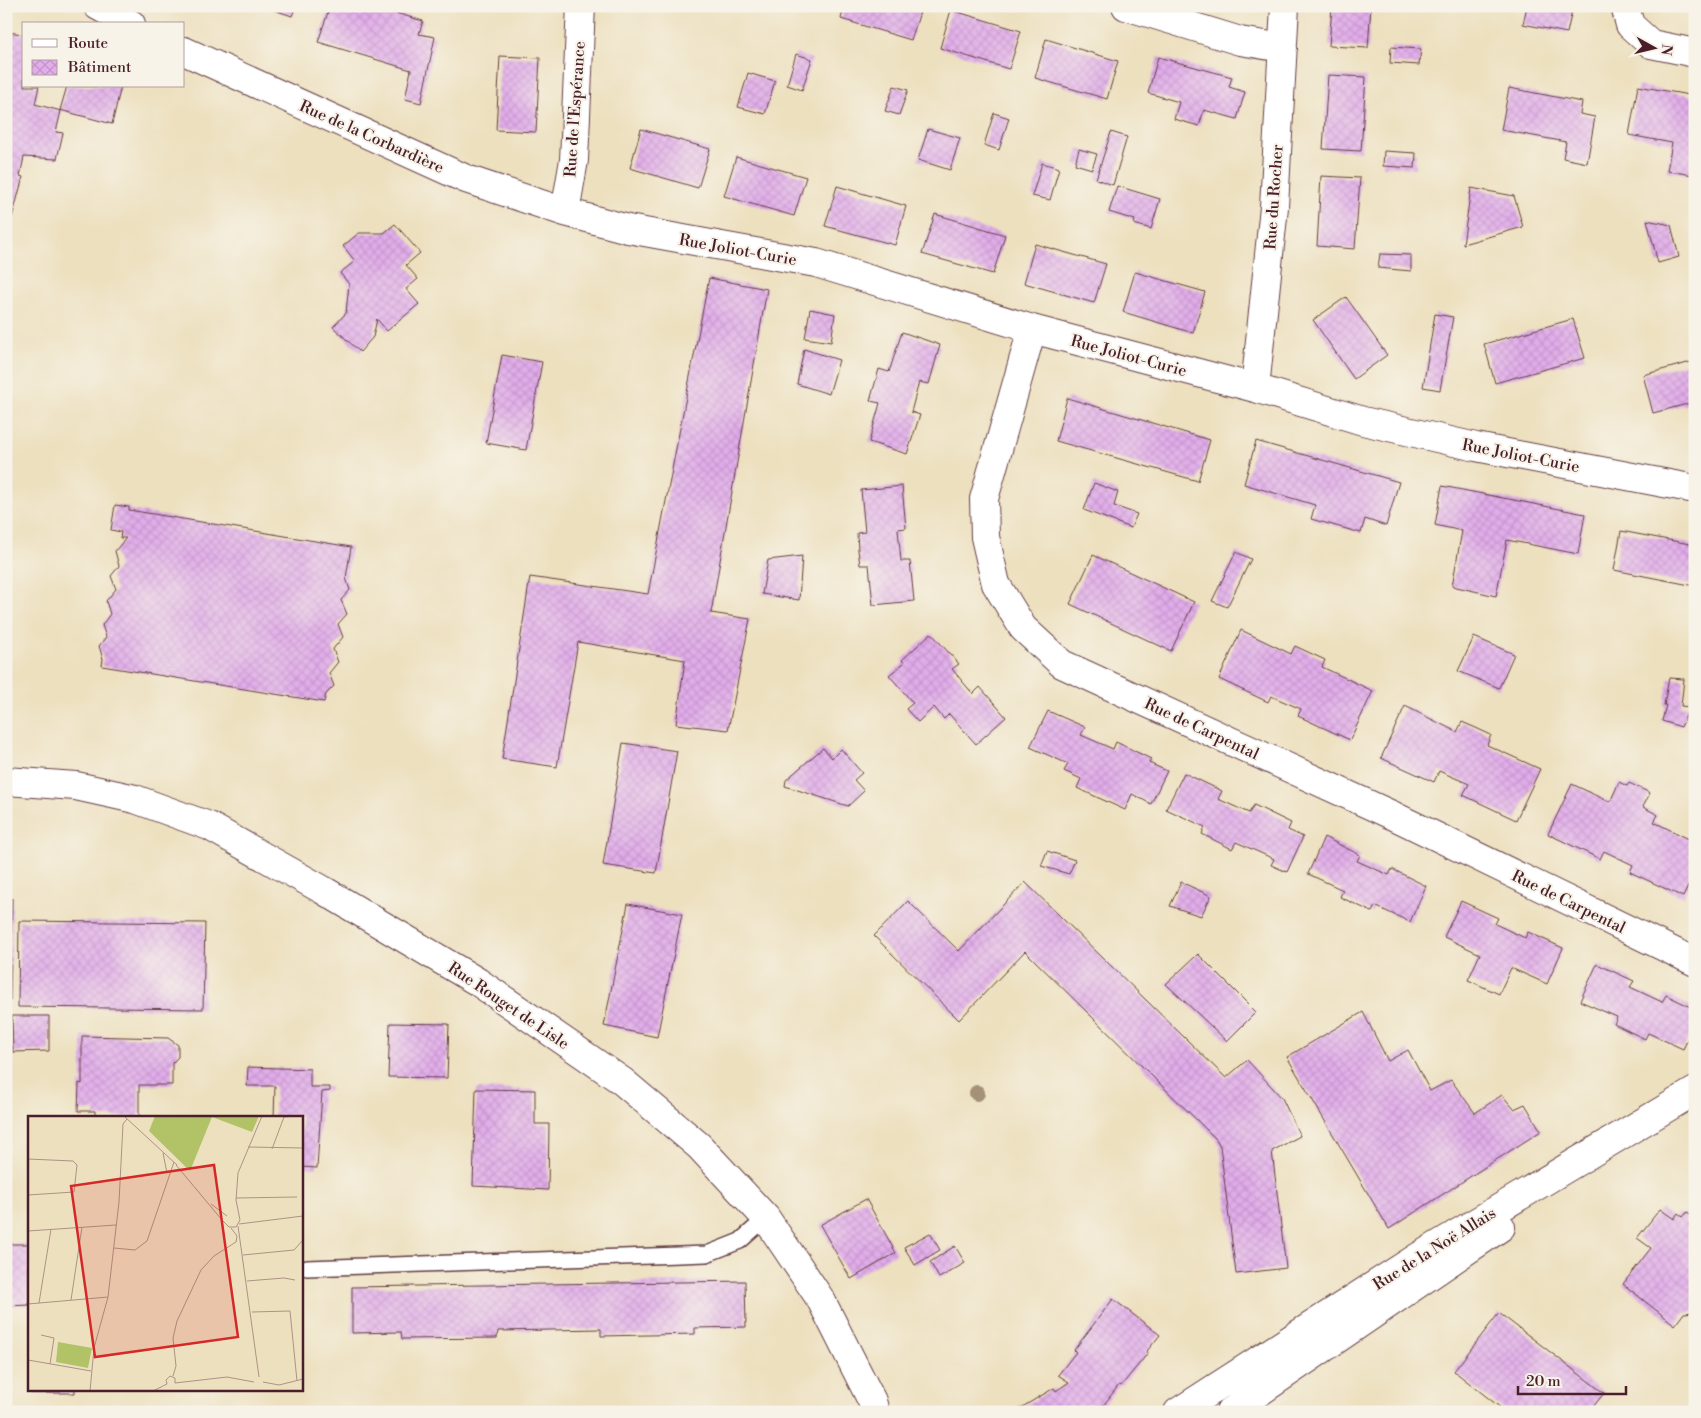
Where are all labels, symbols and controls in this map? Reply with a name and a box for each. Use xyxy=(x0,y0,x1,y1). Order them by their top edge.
legend xyxy=(22,22,185,88)
north arrow xyxy=(1628,22,1678,72)
text: Route xyxy=(68,34,108,53)
street label: Rue de l'Espérance xyxy=(560,40,590,178)
text: N xyxy=(1656,43,1676,56)
text: Bâtiment xyxy=(67,58,132,77)
street label: Rue de la Corbardière xyxy=(296,96,447,178)
street label: Rue du Rocher xyxy=(1260,144,1288,250)
street label: Rue Joliot-Curie xyxy=(677,230,798,270)
street label: Rue Joliot-Curie xyxy=(1069,331,1189,381)
street label: Rue Joliot-Curie xyxy=(1460,435,1581,477)
street label: Rue de Carpental xyxy=(1141,694,1262,764)
street label: Rue de Carpental xyxy=(1508,866,1629,938)
street label: Rue Rouget de Lisle xyxy=(444,958,573,1054)
inset map xyxy=(28,1116,302,1390)
street label: Rue de la Noë Allais xyxy=(1369,1203,1500,1295)
scale bar xyxy=(1518,1363,1626,1395)
text: 20 m xyxy=(1526,1372,1561,1391)

